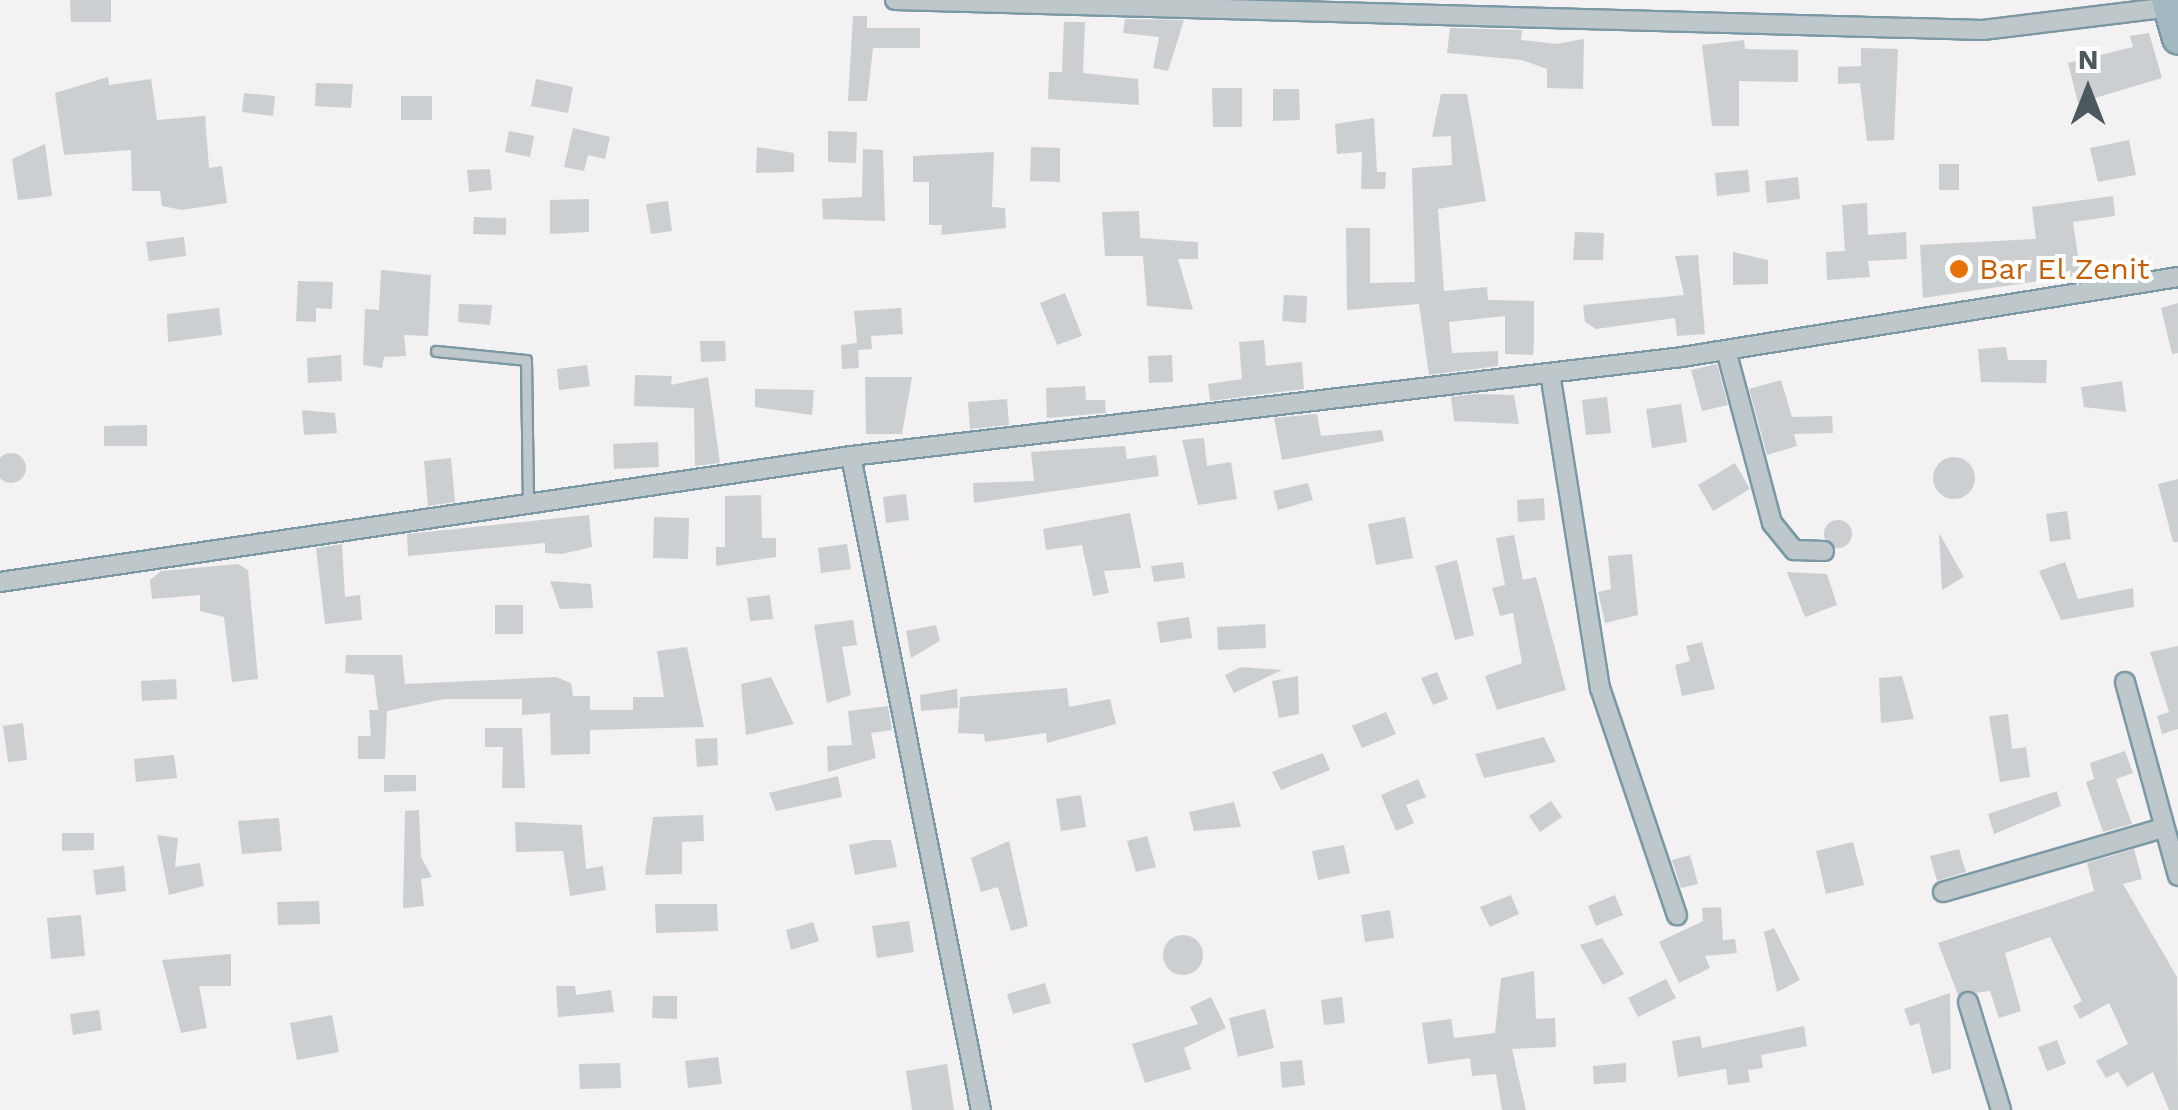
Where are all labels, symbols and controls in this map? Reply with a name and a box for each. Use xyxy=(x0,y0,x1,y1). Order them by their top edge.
north arrow xyxy=(2038,40,2138,140)
text: N xyxy=(2078,43,2098,76)
place label: Bar El Zenit xyxy=(1979,251,2151,287)
marker: Bar El Zenit xyxy=(1948,258,1970,280)

